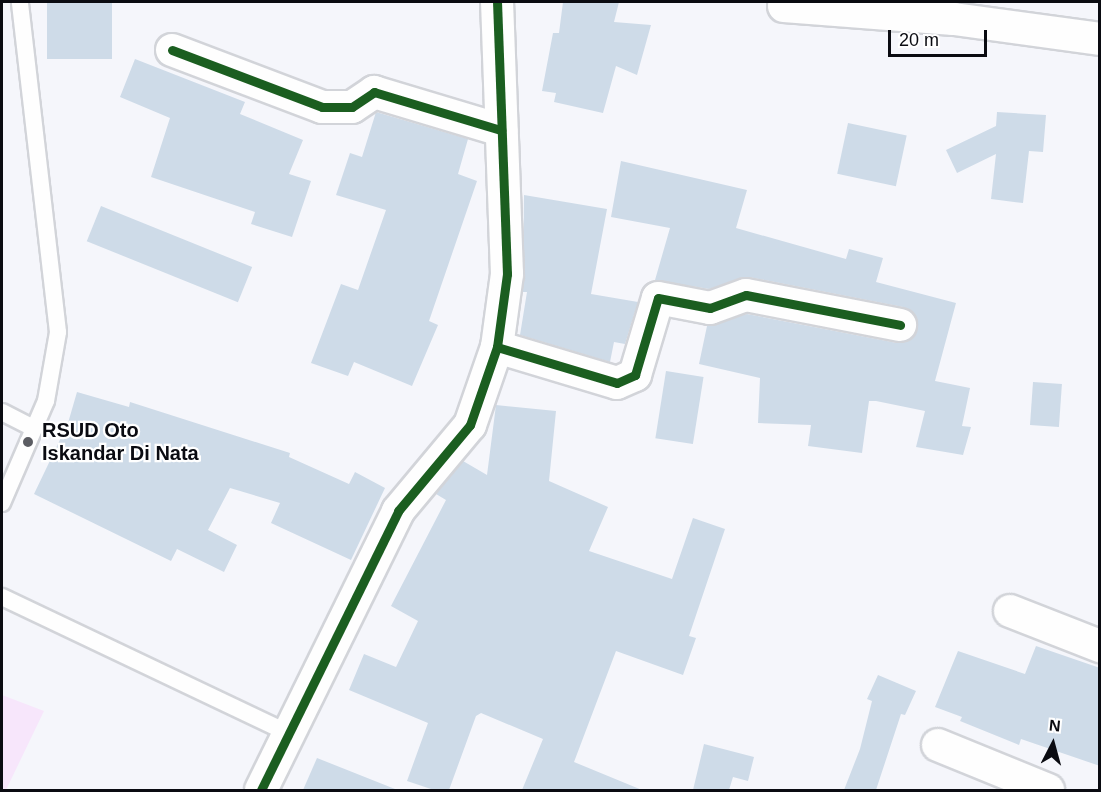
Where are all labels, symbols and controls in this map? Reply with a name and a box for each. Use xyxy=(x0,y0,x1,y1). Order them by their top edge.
scale bar xyxy=(891,18,990,56)
text: 20 m xyxy=(899,30,939,50)
place label: RSUD Oto Iskandar Di Nata xyxy=(42,418,199,465)
marker: RSUD Oto Iskandar Di Nata xyxy=(19,433,37,451)
north arrow xyxy=(1023,714,1083,774)
text: N xyxy=(1048,717,1062,735)

